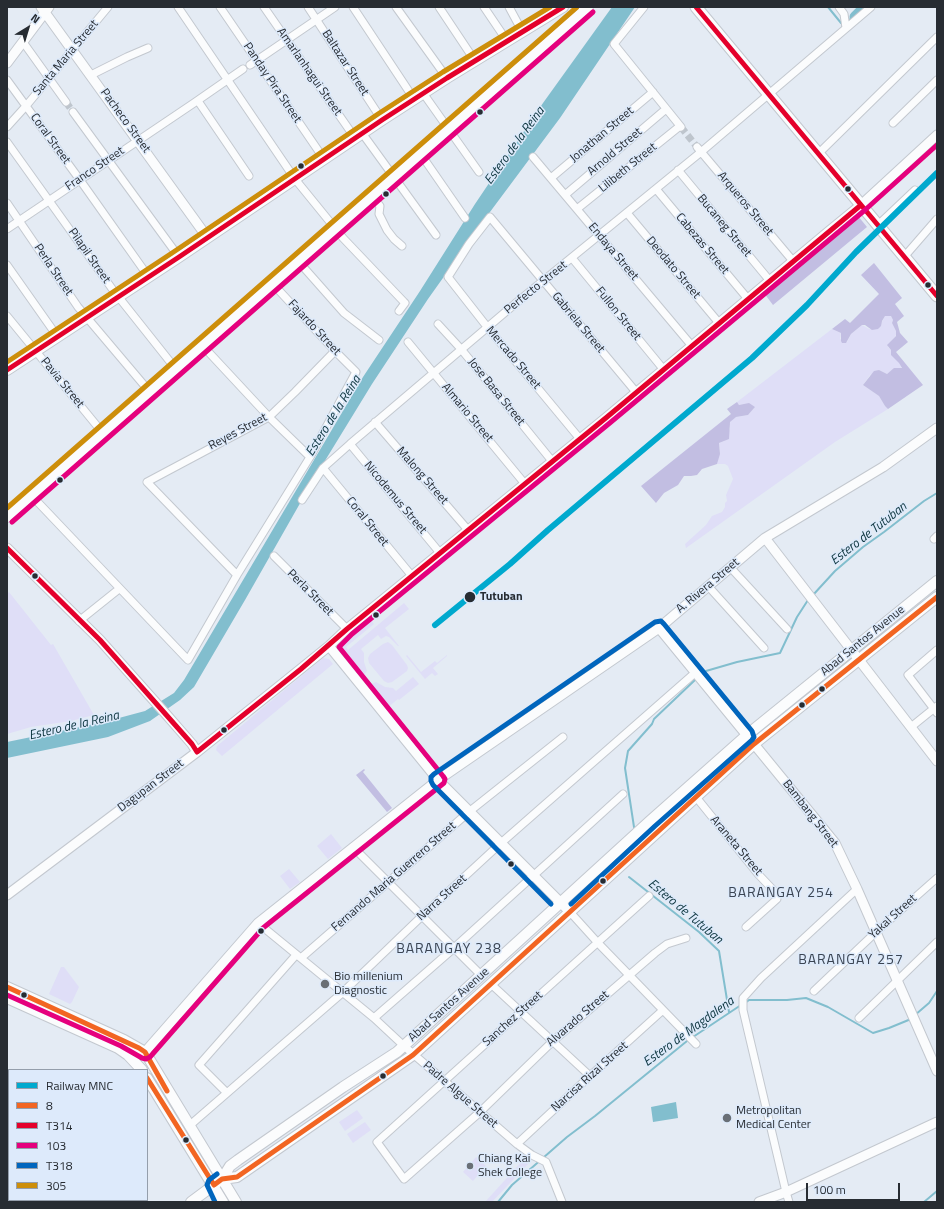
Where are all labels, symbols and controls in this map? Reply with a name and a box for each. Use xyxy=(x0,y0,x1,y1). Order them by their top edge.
north arrow xyxy=(8,8,48,48)
text: N xyxy=(27,10,43,27)
street label: Santa Maria Street xyxy=(30,17,102,99)
street label: Amarlanhagui Street xyxy=(273,25,345,119)
street label: Baltazar Street xyxy=(318,27,372,99)
street label: Panday Pira Street xyxy=(240,40,304,126)
street label: Pacheco Street xyxy=(97,86,153,156)
water label: Estero de la Reina xyxy=(482,104,548,188)
street label: Jonathan Street xyxy=(567,104,637,166)
unlabelled marker xyxy=(475,107,485,117)
street label: Coral Street xyxy=(27,111,73,167)
street label: Arnold Street xyxy=(585,125,645,179)
street label: Lilibeth Street xyxy=(596,140,660,196)
street label: Franco Street xyxy=(63,144,127,194)
unlabelled marker xyxy=(296,161,306,171)
street label: Arqueros Street xyxy=(714,169,776,239)
unlabelled marker xyxy=(843,184,853,194)
unlabelled marker xyxy=(381,189,391,199)
street label: Bucaneg Street xyxy=(694,192,754,260)
street label: Cabezas Street xyxy=(672,210,732,278)
street label: Endaya Street xyxy=(585,220,641,284)
street label: Pilapil Street xyxy=(65,226,113,286)
street label: Deodato Street xyxy=(643,234,703,302)
street label: Perla Street xyxy=(30,241,76,299)
street label: Perfecto Street xyxy=(502,258,570,318)
unlabelled marker xyxy=(923,280,933,290)
street label: Fullon Street xyxy=(592,284,644,344)
street label: Gabriela Street xyxy=(548,290,608,356)
street label: Fajardo Street xyxy=(285,297,343,359)
street label: Mercado Street xyxy=(483,324,543,392)
street label: Pavia Street xyxy=(37,355,87,411)
street label: Jose Basa Street xyxy=(464,355,528,429)
water label: Estero de la Reina xyxy=(303,373,365,459)
street label: Almario Street xyxy=(438,381,496,445)
street label: Reyes Street xyxy=(206,411,270,453)
street label: Malong Street xyxy=(393,444,451,508)
street label: Nicodemus Street xyxy=(360,459,430,537)
unlabelled marker xyxy=(55,475,65,485)
street label: Coral Street xyxy=(343,494,391,550)
water label: Estero de Tutuban xyxy=(828,499,910,569)
street label: A. Rivera Street xyxy=(674,555,742,617)
street label: Perla Street xyxy=(284,567,336,619)
unlabelled marker xyxy=(30,571,40,581)
marker: Tutuban xyxy=(463,590,477,604)
place label: Tutuban xyxy=(480,590,523,604)
street label: Abad Santos Avenue xyxy=(818,603,908,679)
unlabelled marker xyxy=(371,610,381,620)
unlabelled marker xyxy=(817,684,827,694)
unlabelled marker xyxy=(797,700,807,710)
water label: Estero de la Reina xyxy=(27,708,121,744)
unlabelled marker xyxy=(219,725,229,735)
street label: Dagupan Street xyxy=(115,757,187,815)
street label: Bambang Street xyxy=(779,777,841,851)
street label: Araneta Street xyxy=(707,813,765,879)
street label: Fernando Maria Guerrero Street xyxy=(329,819,459,935)
unlabelled marker xyxy=(506,859,516,869)
street label: Narra Street xyxy=(414,872,470,924)
unlabelled marker xyxy=(598,876,608,886)
water label: Estero de Tutuban xyxy=(645,876,725,948)
district label: BARANGAY 254 xyxy=(728,886,834,902)
street label: Yakal Street xyxy=(866,892,920,942)
unlabelled marker xyxy=(256,926,266,936)
district label: BARANGAY 238 xyxy=(396,942,502,958)
district label: BARANGAY 257 xyxy=(798,953,904,969)
street label: Abad Santos Avenue xyxy=(406,965,492,1045)
place label: Bio millenium Diagnostic xyxy=(334,970,403,998)
marker: Bio millenium Diagnostic xyxy=(319,978,331,990)
street label: Sanchez Street xyxy=(480,988,546,1050)
street label: Alvarado Street xyxy=(544,988,612,1050)
unlabelled marker xyxy=(19,990,29,1000)
water label: Estero de Magdalena xyxy=(641,994,737,1070)
street label: Narcisa Rizal Street xyxy=(549,1039,631,1115)
street label: Padre Algue Street xyxy=(420,1059,500,1131)
legend xyxy=(8,1069,148,1201)
unlabelled marker xyxy=(378,1071,388,1081)
text: Railway MNC xyxy=(46,1076,113,1095)
text: 8 xyxy=(46,1096,53,1115)
place label: Metropolitan Medical Center xyxy=(736,1104,811,1132)
marker: Metropolitan Medical Center xyxy=(721,1112,733,1124)
text: T314 xyxy=(46,1116,72,1135)
unlabelled marker xyxy=(181,1135,191,1145)
text: 103 xyxy=(46,1136,66,1155)
place label: Chiang Kai Shek College xyxy=(478,1152,542,1180)
text: T318 xyxy=(46,1156,72,1175)
marker: Chiang Kai Shek College xyxy=(465,1161,475,1171)
scale bar xyxy=(808,1175,902,1201)
text: 305 xyxy=(46,1176,66,1195)
text: 100 m xyxy=(813,1180,846,1199)

